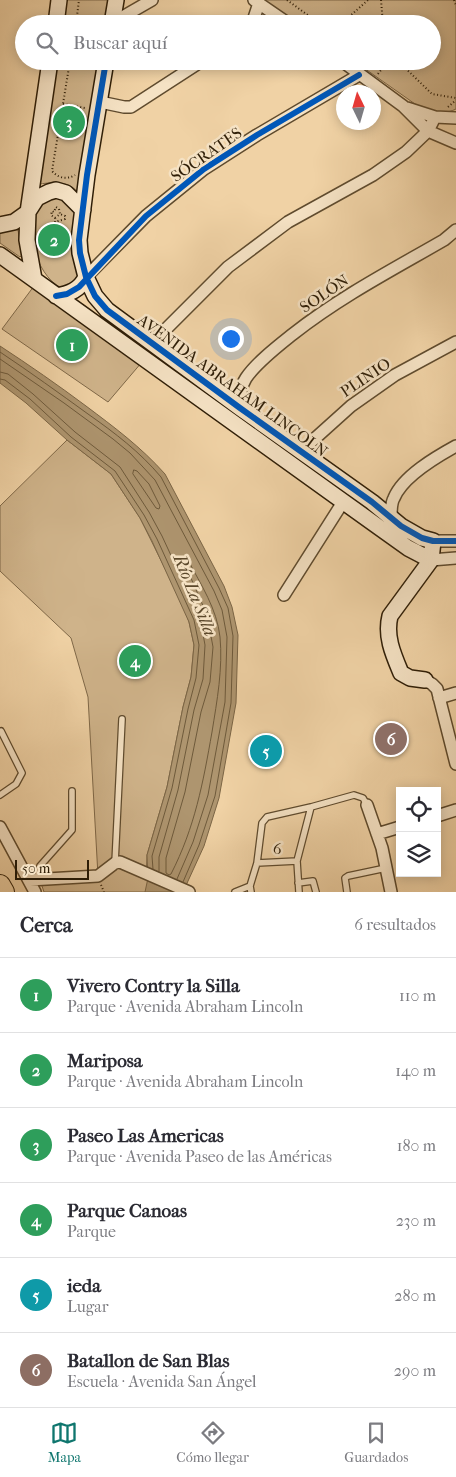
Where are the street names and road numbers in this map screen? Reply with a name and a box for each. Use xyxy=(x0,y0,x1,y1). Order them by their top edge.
street label: SÓCRATES xyxy=(167,122,245,186)
street label: SOLÓN xyxy=(296,269,352,317)
street label: AVENIDA ABRAHAM LINCOLN xyxy=(133,309,331,461)
street label: PLINIO xyxy=(337,354,394,401)
street label: 6 xyxy=(272,839,282,858)

